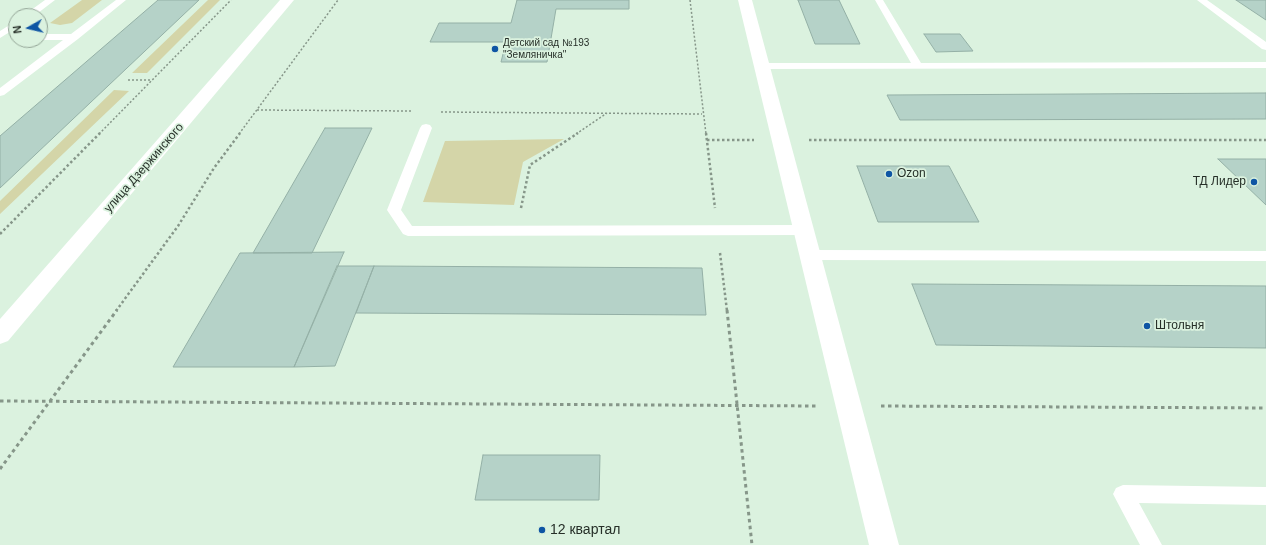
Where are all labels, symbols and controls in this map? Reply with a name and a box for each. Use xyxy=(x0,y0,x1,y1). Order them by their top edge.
north arrow xyxy=(8,8,48,48)
text: N xyxy=(11,25,24,34)
place label: Детский сад №193 "Земляничка" xyxy=(503,37,589,60)
marker: Детский сад №193 "Земляничка" xyxy=(490,44,500,54)
street label: улица Дзержинского xyxy=(101,120,187,216)
place label: Ozon xyxy=(897,167,926,181)
marker: Ozon xyxy=(884,169,894,179)
place label: ТД Лидер xyxy=(1193,175,1246,189)
marker: ТД Лидер xyxy=(1249,177,1259,187)
place label: Штольня xyxy=(1155,319,1204,333)
marker: Штольня xyxy=(1142,321,1152,331)
place label: 12 квартал xyxy=(550,522,620,538)
marker: 12 квартал xyxy=(537,525,547,535)

